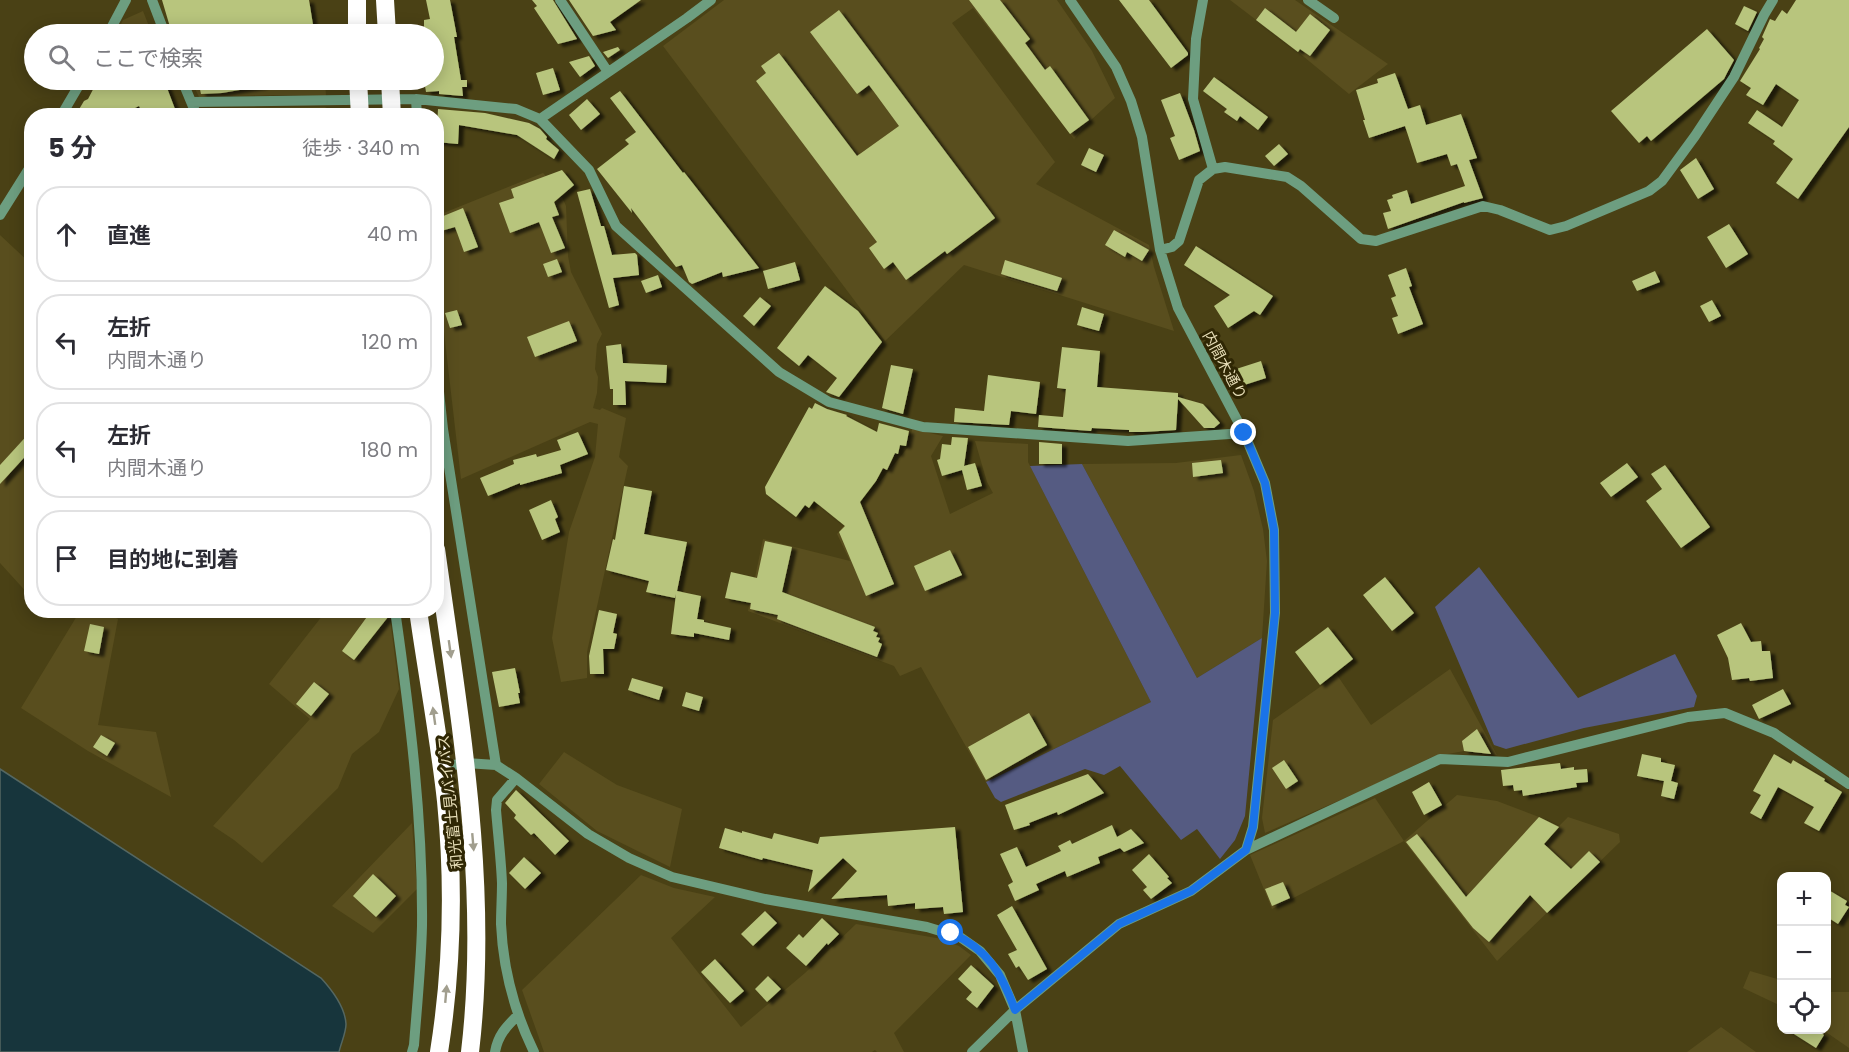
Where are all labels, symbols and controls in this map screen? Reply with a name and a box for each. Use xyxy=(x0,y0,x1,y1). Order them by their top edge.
search box xyxy=(24,24,444,90)
icon: search xyxy=(45,41,78,74)
text: ここで検索 xyxy=(93,43,203,74)
text: 5 分 xyxy=(48,130,96,166)
text: 徒歩 · 340 m xyxy=(302,134,420,162)
icon: ahead xyxy=(50,218,83,251)
text: 直進 xyxy=(107,220,151,251)
text: 40 m xyxy=(367,220,418,248)
text: 左折 xyxy=(107,312,151,343)
icon: left xyxy=(50,326,83,359)
street label: 内間木通り xyxy=(1198,327,1252,403)
text: 120 m xyxy=(362,328,418,356)
text: 内間木通り xyxy=(107,346,207,374)
route end xyxy=(1230,419,1256,445)
text: 左折 xyxy=(107,420,151,451)
icon: left xyxy=(50,434,83,467)
text: 180 m xyxy=(360,436,418,464)
text: 内間木通り xyxy=(107,454,207,482)
icon: arrive xyxy=(50,542,83,575)
text: 目的地に到着 xyxy=(107,544,239,575)
one-way arrow xyxy=(446,639,455,658)
one-way arrow xyxy=(429,706,438,725)
street label: 和光富士見バイパス xyxy=(433,734,467,870)
one-way arrow xyxy=(468,833,478,852)
map controls xyxy=(1777,872,1831,1034)
button: + xyxy=(1777,872,1831,926)
route start xyxy=(937,919,963,945)
button: − xyxy=(1777,926,1831,980)
button: locate xyxy=(1777,980,1831,1034)
one-way arrow xyxy=(441,984,451,1003)

